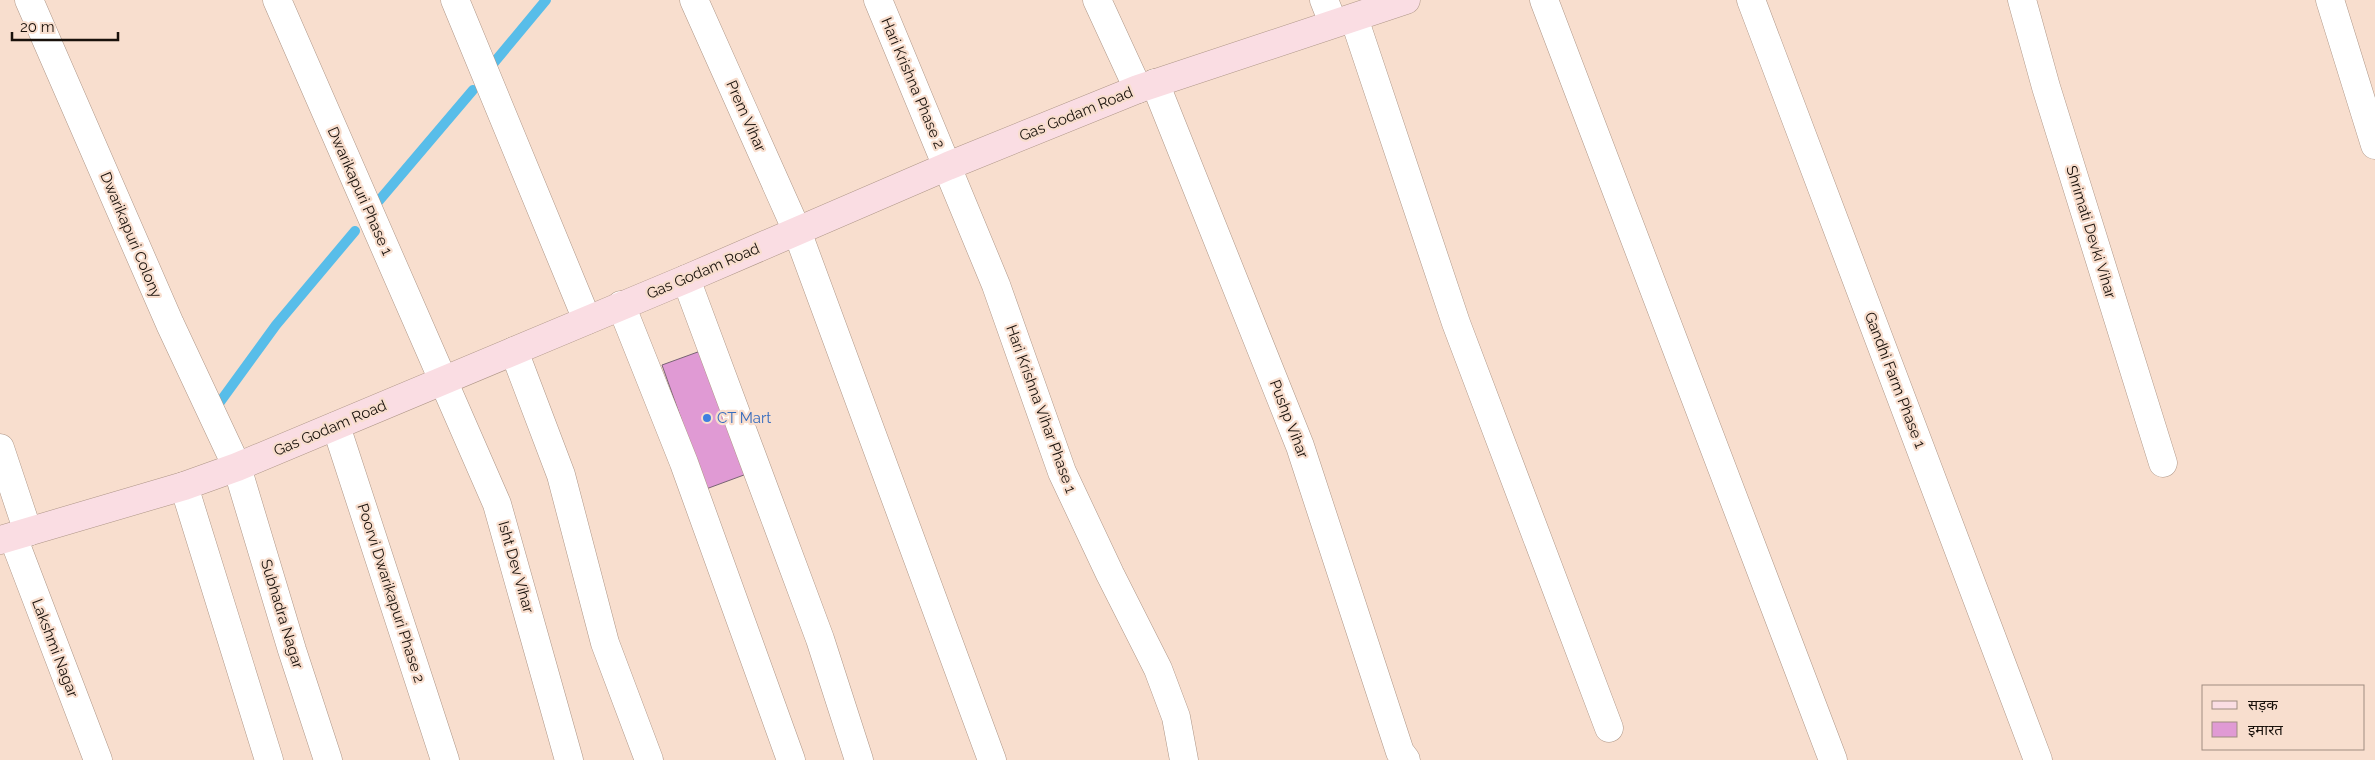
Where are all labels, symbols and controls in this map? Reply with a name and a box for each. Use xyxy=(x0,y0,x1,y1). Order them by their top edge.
scale bar xyxy=(12,10,119,42)
street label: Hari Krishna Phase 2 xyxy=(877,15,949,151)
text: 20 m xyxy=(20,18,55,36)
street label: Prem Vihar xyxy=(722,78,770,155)
street label: Gas Godam Road xyxy=(1017,83,1135,145)
street label: Dwarikapuri Phase 1 xyxy=(324,124,397,258)
street label: Shrimati Devki Vihar xyxy=(2062,163,2120,301)
street label: Dwarikapuri Colony xyxy=(96,169,166,301)
street label: Gas Godam Road xyxy=(644,239,762,303)
street label: Gandhi Farm Phase 1 xyxy=(1861,309,1929,451)
street label: Hari Krishna Vihar Phase 1 xyxy=(1002,322,1080,496)
street label: Pushp Vihar xyxy=(1266,377,1312,461)
street label: Gas Godam Road xyxy=(271,396,389,460)
place label: CT Mart xyxy=(717,409,771,427)
marker: CT Mart xyxy=(701,412,713,424)
street label: Poorvi Dwarikapuri Phase 2 xyxy=(353,501,429,685)
street label: Isht Dev Vihar xyxy=(494,519,538,615)
street label: Subhadra Nagar xyxy=(257,557,307,671)
street label: Lakshmi Nagar xyxy=(28,596,82,701)
legend xyxy=(2202,685,2365,750)
text: सड़क xyxy=(2248,696,2278,714)
text: इमारत xyxy=(2248,721,2283,739)

